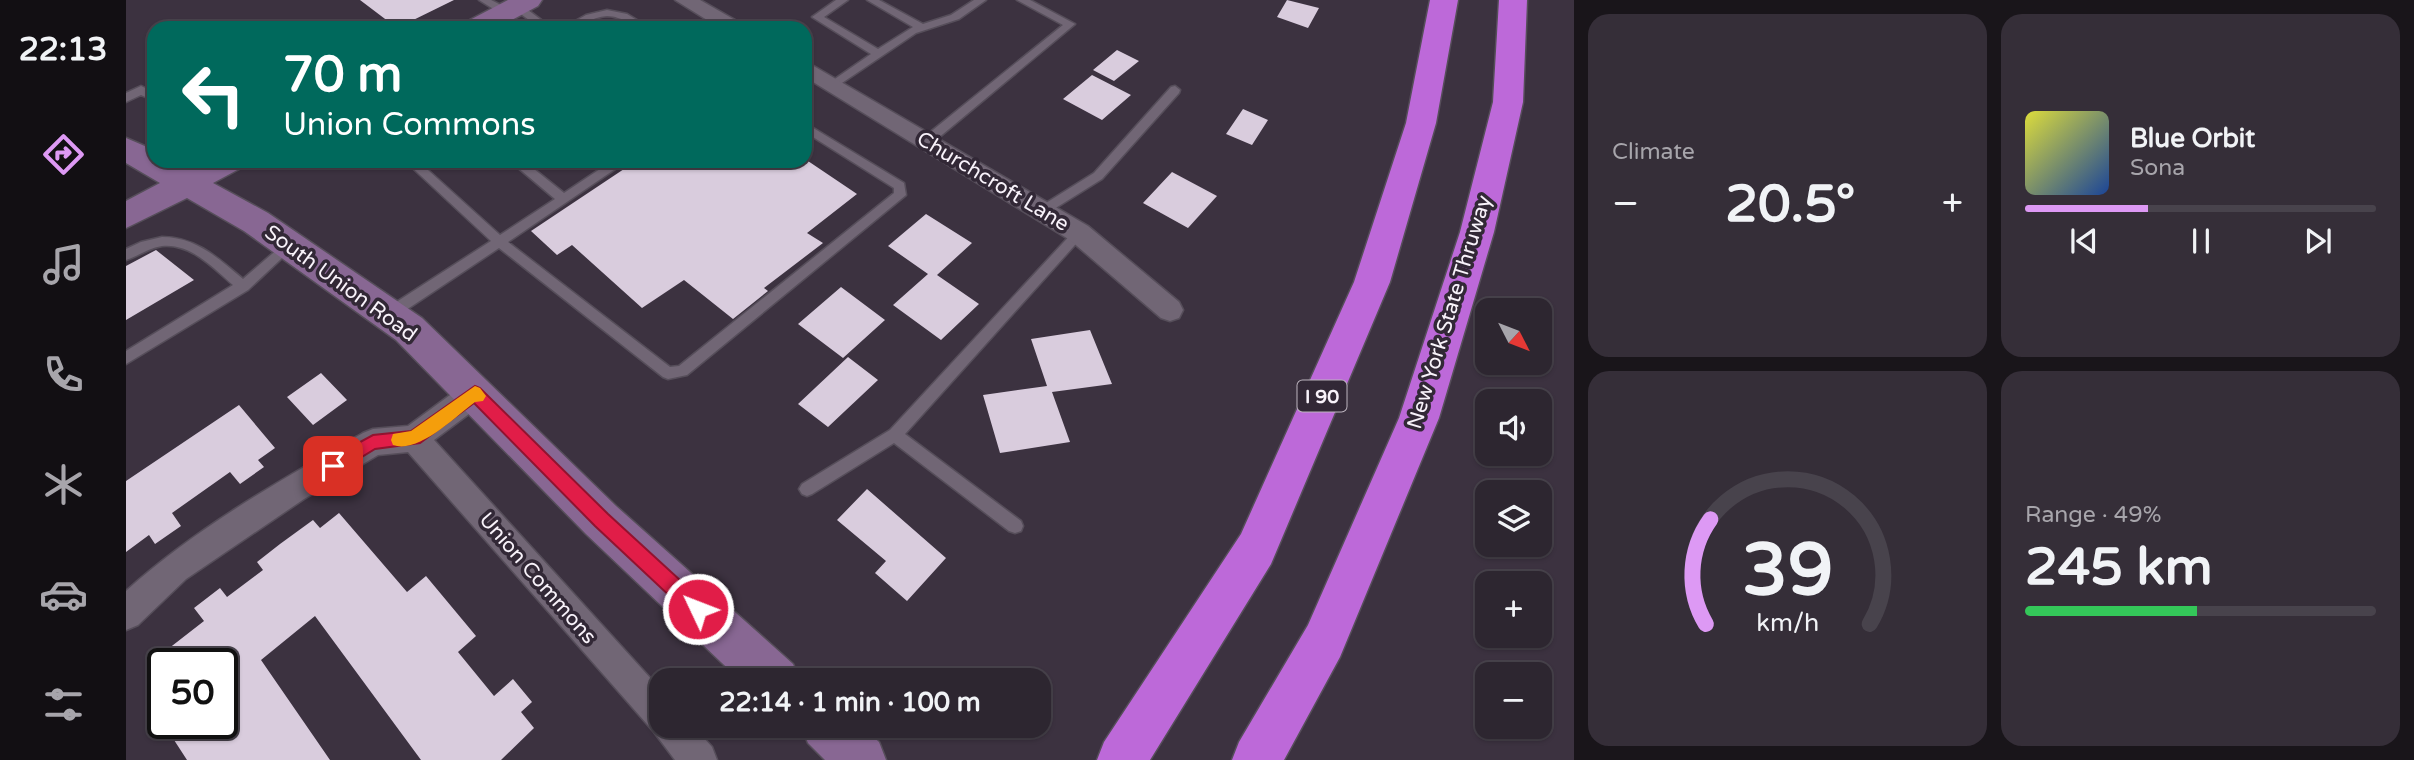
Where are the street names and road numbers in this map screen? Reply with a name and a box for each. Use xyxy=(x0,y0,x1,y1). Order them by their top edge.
street label: Churchcroft Lane xyxy=(912,126,1074,237)
street label: New York State Thruway xyxy=(1402,192,1497,432)
street label: South Union Road xyxy=(260,220,422,347)
road number: I 90 xyxy=(1298,380,1346,412)
street label: Union Commons xyxy=(474,508,601,649)

